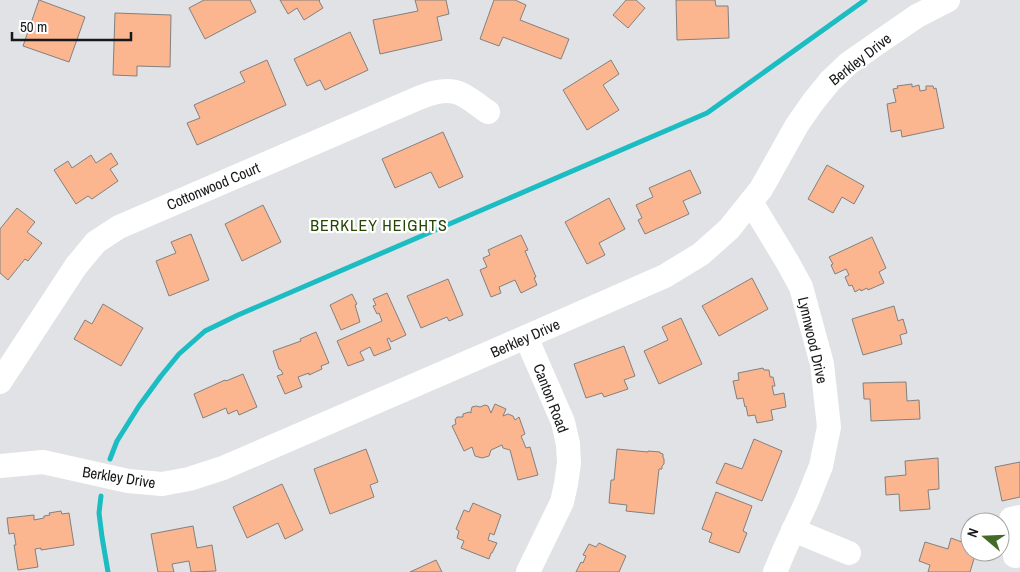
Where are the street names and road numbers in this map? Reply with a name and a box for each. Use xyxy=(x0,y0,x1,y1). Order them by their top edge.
street label: Berkley Drive xyxy=(824,28,896,90)
street label: Cottonwood Court xyxy=(163,157,263,215)
street label: Lynnwood Drive xyxy=(793,295,833,386)
street label: Berkley Drive xyxy=(487,313,563,363)
street label: Canton Road xyxy=(528,360,574,436)
street label: Berkley Drive xyxy=(81,461,157,493)

